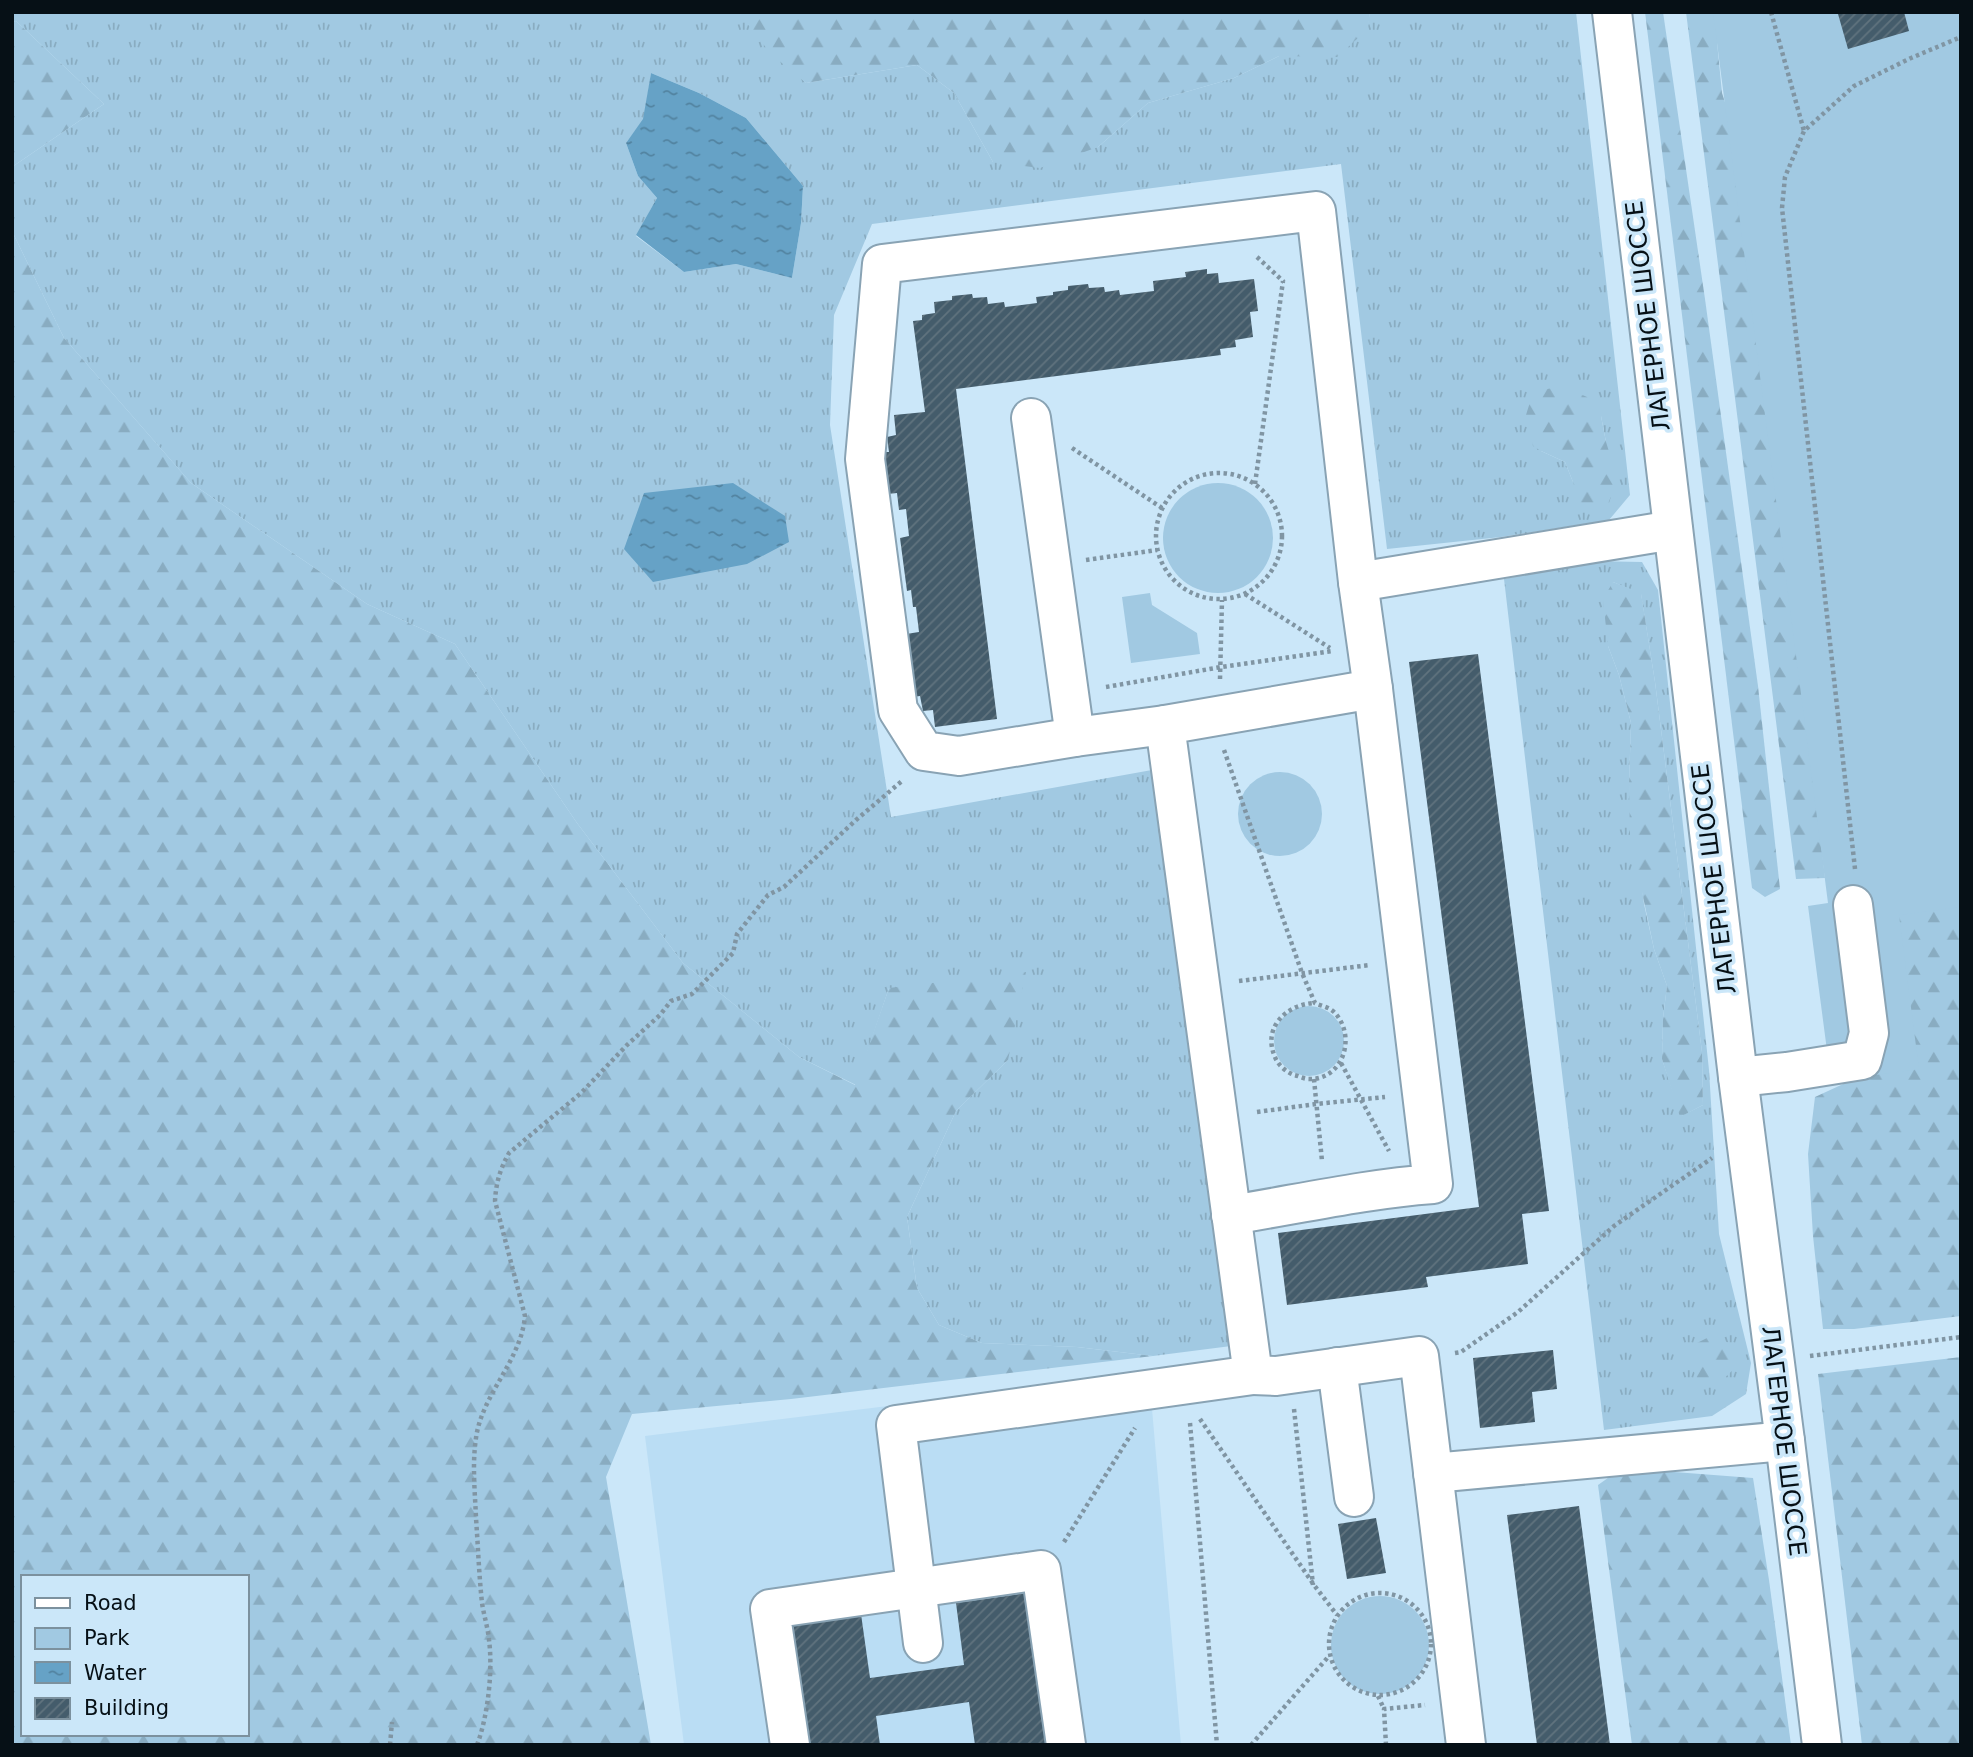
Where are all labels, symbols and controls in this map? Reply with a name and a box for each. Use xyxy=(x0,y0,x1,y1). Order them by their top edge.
street label: ЛАГЕРНОЕ ШОССЕ xyxy=(1620,199,1676,433)
street label: ЛАГЕРНОЕ ШОССЕ xyxy=(1686,762,1742,996)
street label: ЛАГЕРНОЕ ШОССЕ xyxy=(1756,1324,1812,1558)
legend xyxy=(21,1575,248,1736)
text: Road xyxy=(84,1591,137,1615)
text: Park xyxy=(84,1626,130,1650)
text: Water xyxy=(84,1661,146,1685)
text: Building xyxy=(84,1696,169,1720)

